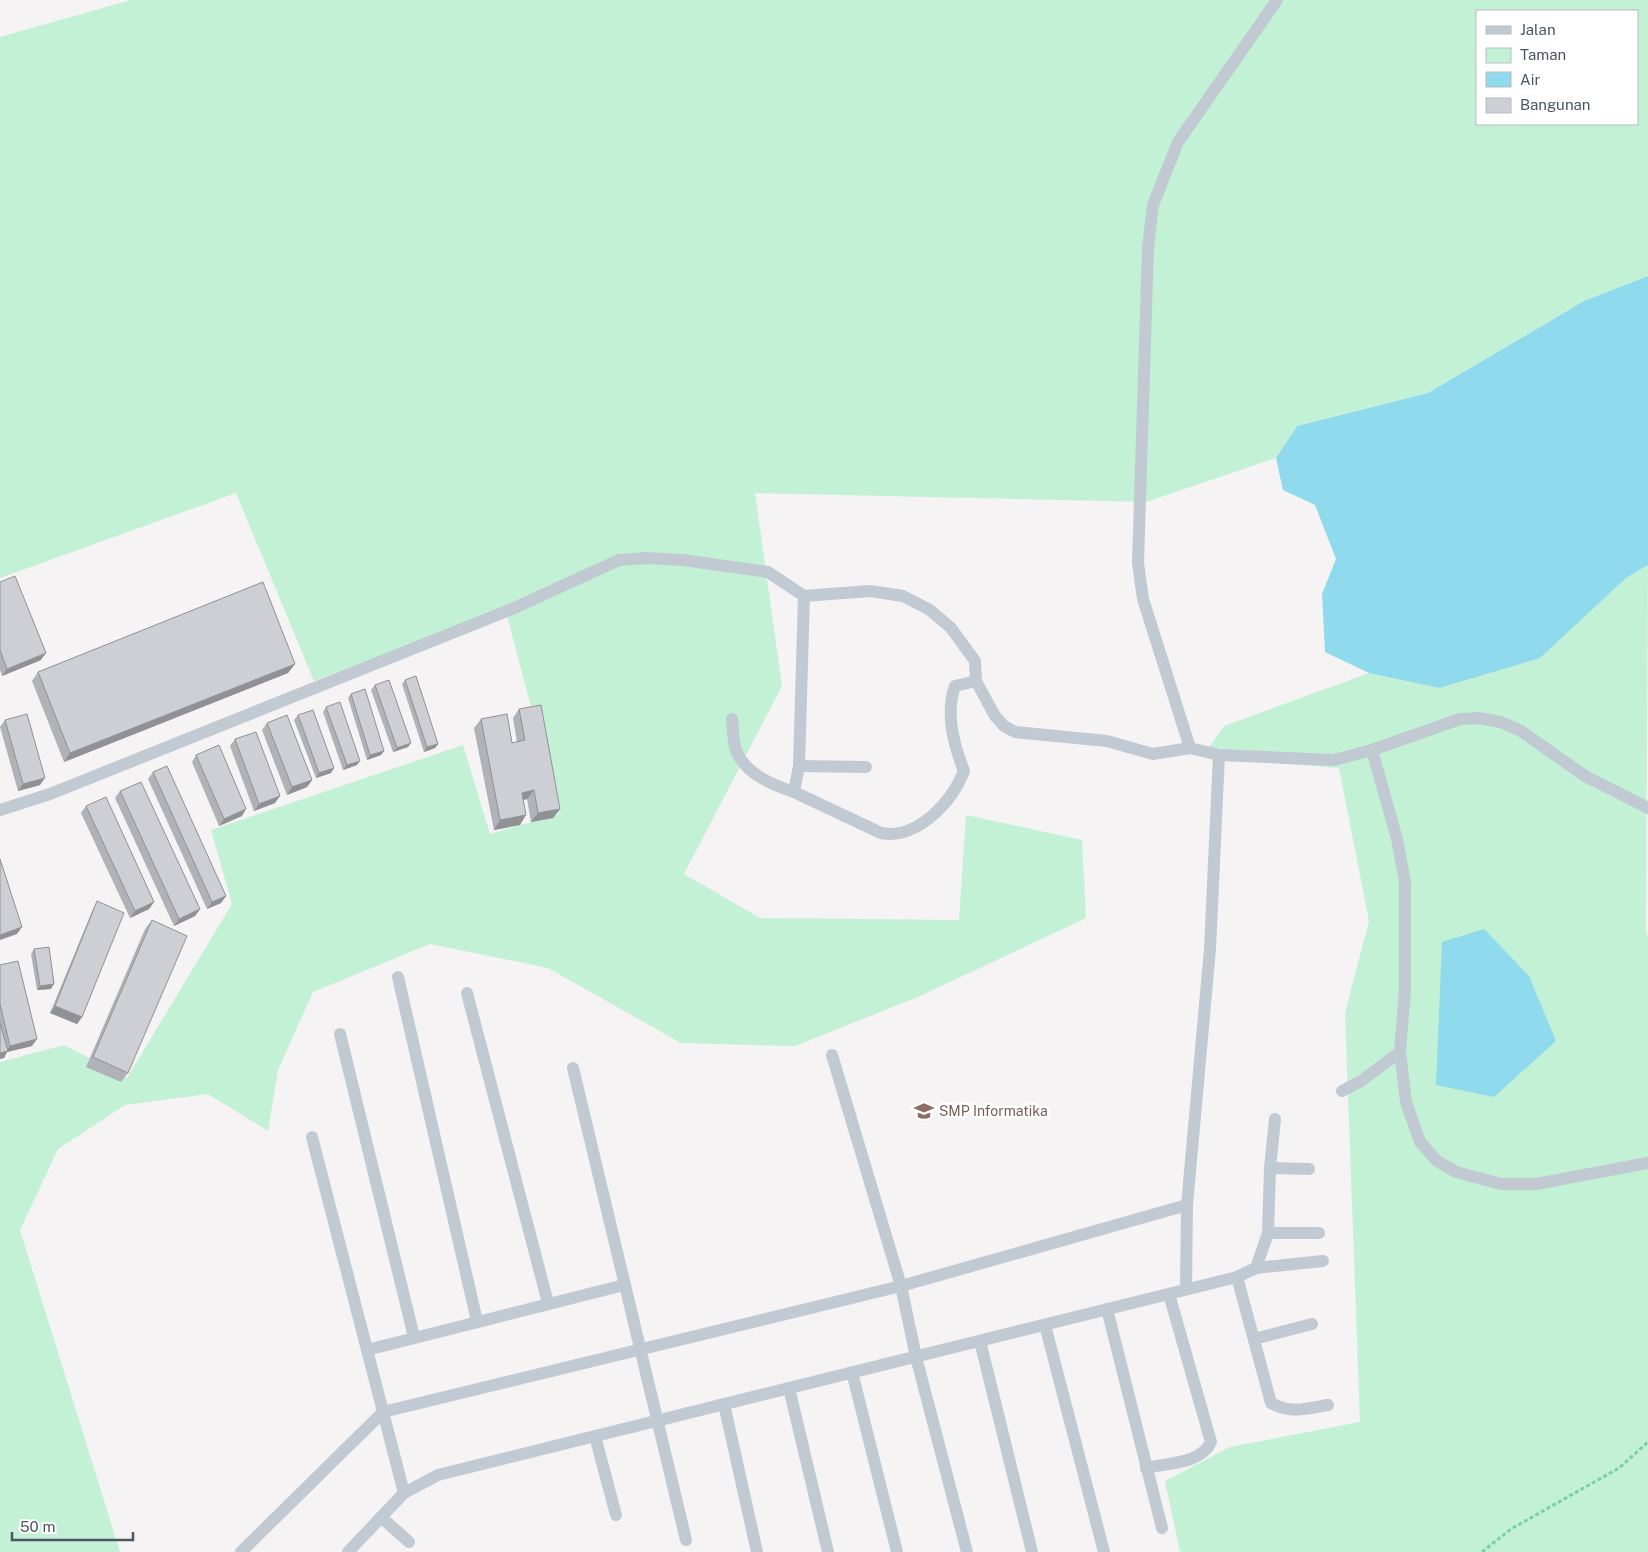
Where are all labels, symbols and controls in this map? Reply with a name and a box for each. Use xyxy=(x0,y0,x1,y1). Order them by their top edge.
legend xyxy=(1476,10,1638,125)
text: Jalan xyxy=(1520,21,1556,38)
text: Taman xyxy=(1520,46,1566,63)
text: Air xyxy=(1520,71,1540,88)
text: Bangunan xyxy=(1520,96,1591,113)
school or university icon: SMP Informatika xyxy=(913,1100,935,1122)
place label: SMP Informatika xyxy=(939,1103,1048,1119)
scale bar xyxy=(12,1510,134,1542)
text: 50 m xyxy=(20,1518,55,1535)

